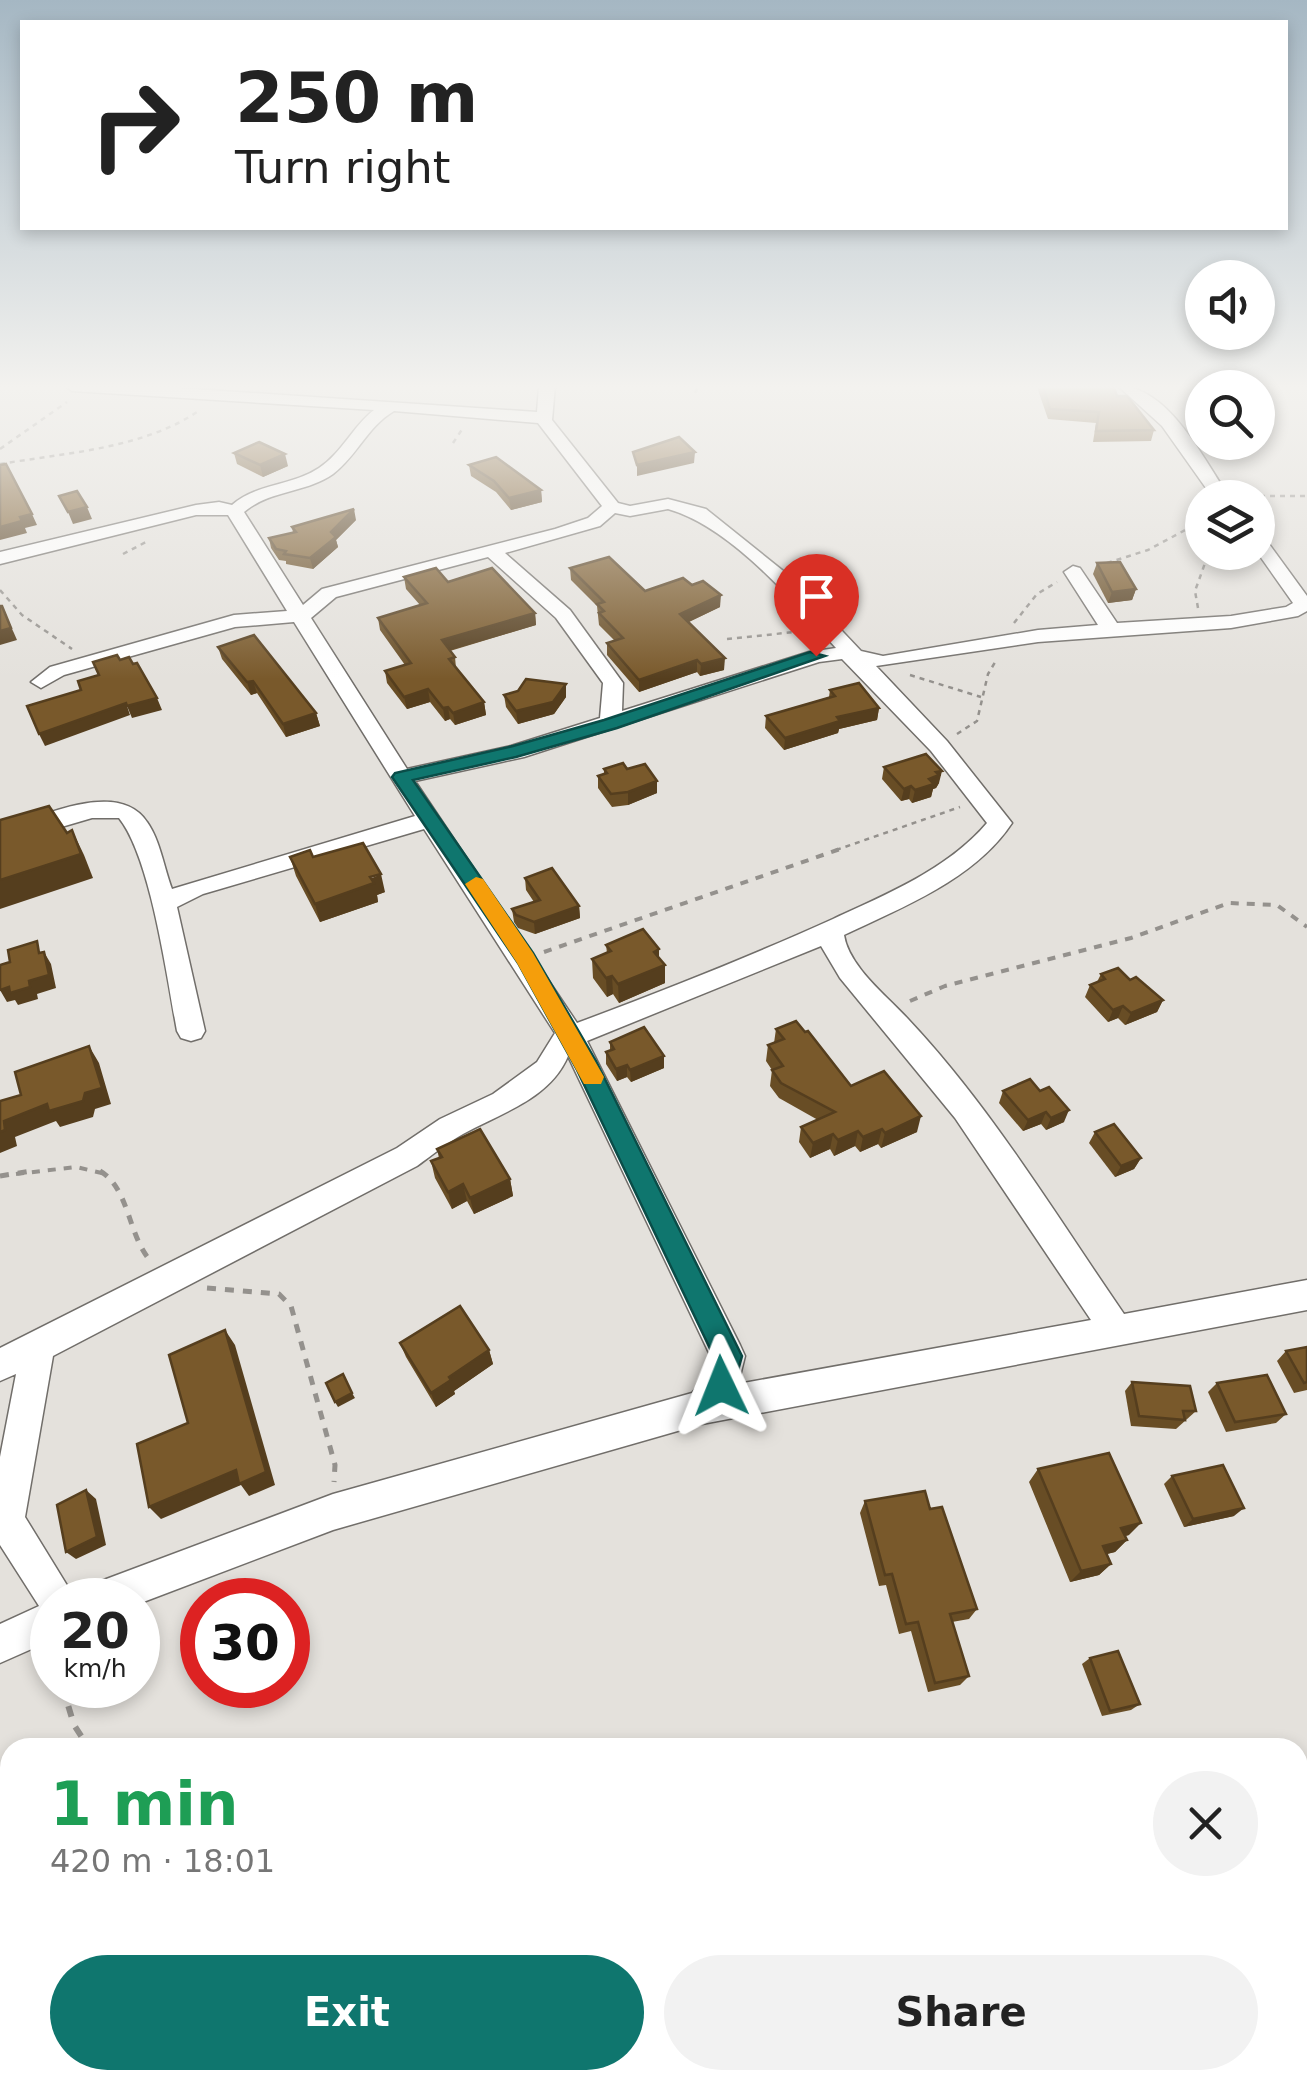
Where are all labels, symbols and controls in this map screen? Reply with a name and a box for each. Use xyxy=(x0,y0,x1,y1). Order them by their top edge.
text: 250 m xyxy=(235,57,478,139)
icon: right xyxy=(70,60,200,190)
text: Turn right xyxy=(235,141,450,194)
map controls xyxy=(1185,260,1275,570)
button: sound xyxy=(1185,260,1275,350)
button: search xyxy=(1185,370,1275,460)
button: layers xyxy=(1185,480,1275,570)
pin xyxy=(774,554,859,657)
icon: arrive xyxy=(789,569,844,624)
position arrow xyxy=(669,1334,773,1438)
speed limit sign: 30 xyxy=(180,1578,310,1708)
text: 20 xyxy=(60,1602,130,1660)
text: km/h xyxy=(63,1654,127,1683)
text: 1 min xyxy=(50,1769,238,1839)
button: close xyxy=(1153,1771,1258,1876)
text: 420 m · 18:01 xyxy=(50,1842,275,1880)
button: Exit xyxy=(50,1955,644,2070)
button: Share xyxy=(664,1955,1258,2070)

